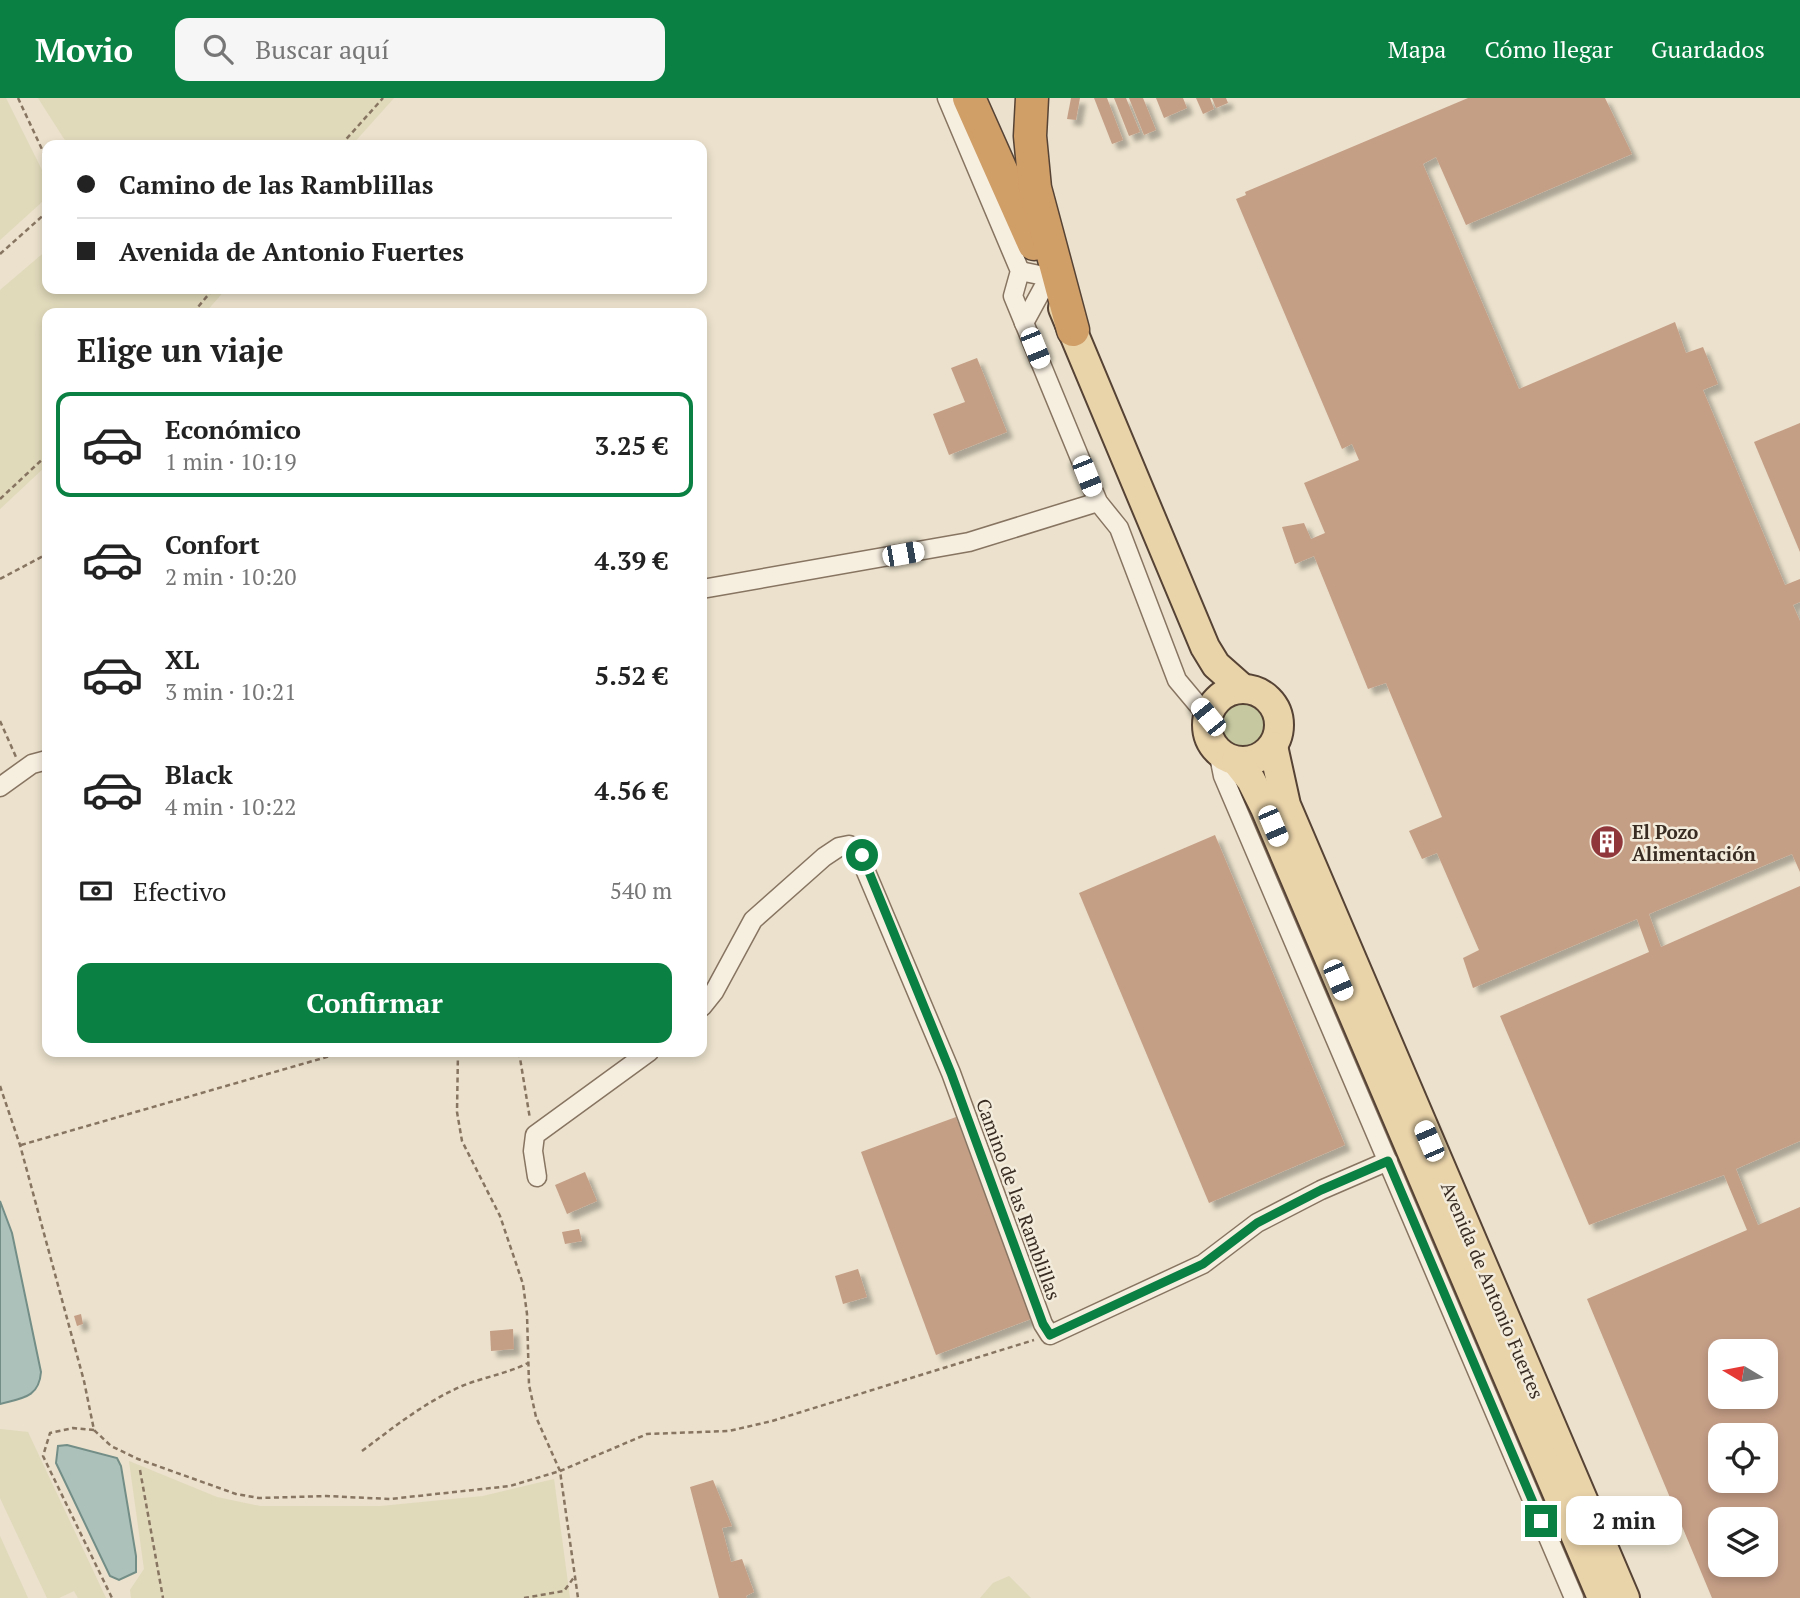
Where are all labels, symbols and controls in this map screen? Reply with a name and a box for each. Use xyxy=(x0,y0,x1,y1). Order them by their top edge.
search box xyxy=(175,18,665,81)
text: Movio xyxy=(35,28,133,71)
icon: search xyxy=(199,30,237,68)
text: Buscar aquí xyxy=(255,32,389,66)
text: Mapa xyxy=(1388,33,1446,65)
text: Cómo llegar xyxy=(1484,33,1613,65)
text: Guardados xyxy=(1651,33,1765,65)
text: Camino de las Ramblillas xyxy=(119,167,433,201)
text: Avenida de Antonio Fuertes xyxy=(119,234,464,268)
car xyxy=(1018,325,1053,371)
text: Elige un viaje xyxy=(77,329,284,371)
text: Económico xyxy=(165,412,301,446)
icon: car xyxy=(81,413,144,476)
text: 3.25 € xyxy=(595,428,668,462)
text: 1 min · 10:19 xyxy=(165,446,297,477)
car xyxy=(1070,453,1105,499)
text: Confort xyxy=(165,527,260,561)
icon: car xyxy=(81,528,144,591)
car xyxy=(881,540,926,568)
text: 4.39 € xyxy=(595,543,668,577)
text: 2 min · 10:20 xyxy=(165,561,297,592)
text: XL xyxy=(165,642,199,676)
icon: car xyxy=(81,643,144,706)
text: 5.52 € xyxy=(595,658,668,692)
text: 3 min · 10:21 xyxy=(165,676,297,707)
car xyxy=(1187,694,1230,740)
text: Black xyxy=(165,757,233,791)
icon: car xyxy=(81,758,144,821)
text: 4.56 € xyxy=(595,773,668,807)
text: 4 min · 10:22 xyxy=(165,791,297,822)
car xyxy=(1256,803,1291,849)
place label: El Pozo Alimentación xyxy=(1632,819,1756,866)
building icon: El Pozo Alimentación xyxy=(1588,823,1626,861)
route start xyxy=(846,839,878,871)
icon: cash xyxy=(77,872,115,910)
text: Efectivo xyxy=(133,874,226,908)
text: 540 m xyxy=(610,875,672,906)
car xyxy=(1321,957,1356,1003)
button: Confirmar xyxy=(77,963,672,1043)
street label: Camino de las Ramblillas xyxy=(971,1095,1067,1303)
car xyxy=(1412,1118,1447,1164)
street label: Avenida de Antonio Fuertes xyxy=(1436,1178,1550,1402)
north arrow xyxy=(1708,1339,1778,1409)
map controls xyxy=(1708,1339,1778,1577)
button: locate xyxy=(1708,1423,1778,1493)
callout: 2 min xyxy=(1566,1496,1681,1546)
route end xyxy=(1525,1505,1557,1537)
text: 2 min xyxy=(1593,1505,1655,1536)
button: layers xyxy=(1708,1507,1778,1577)

